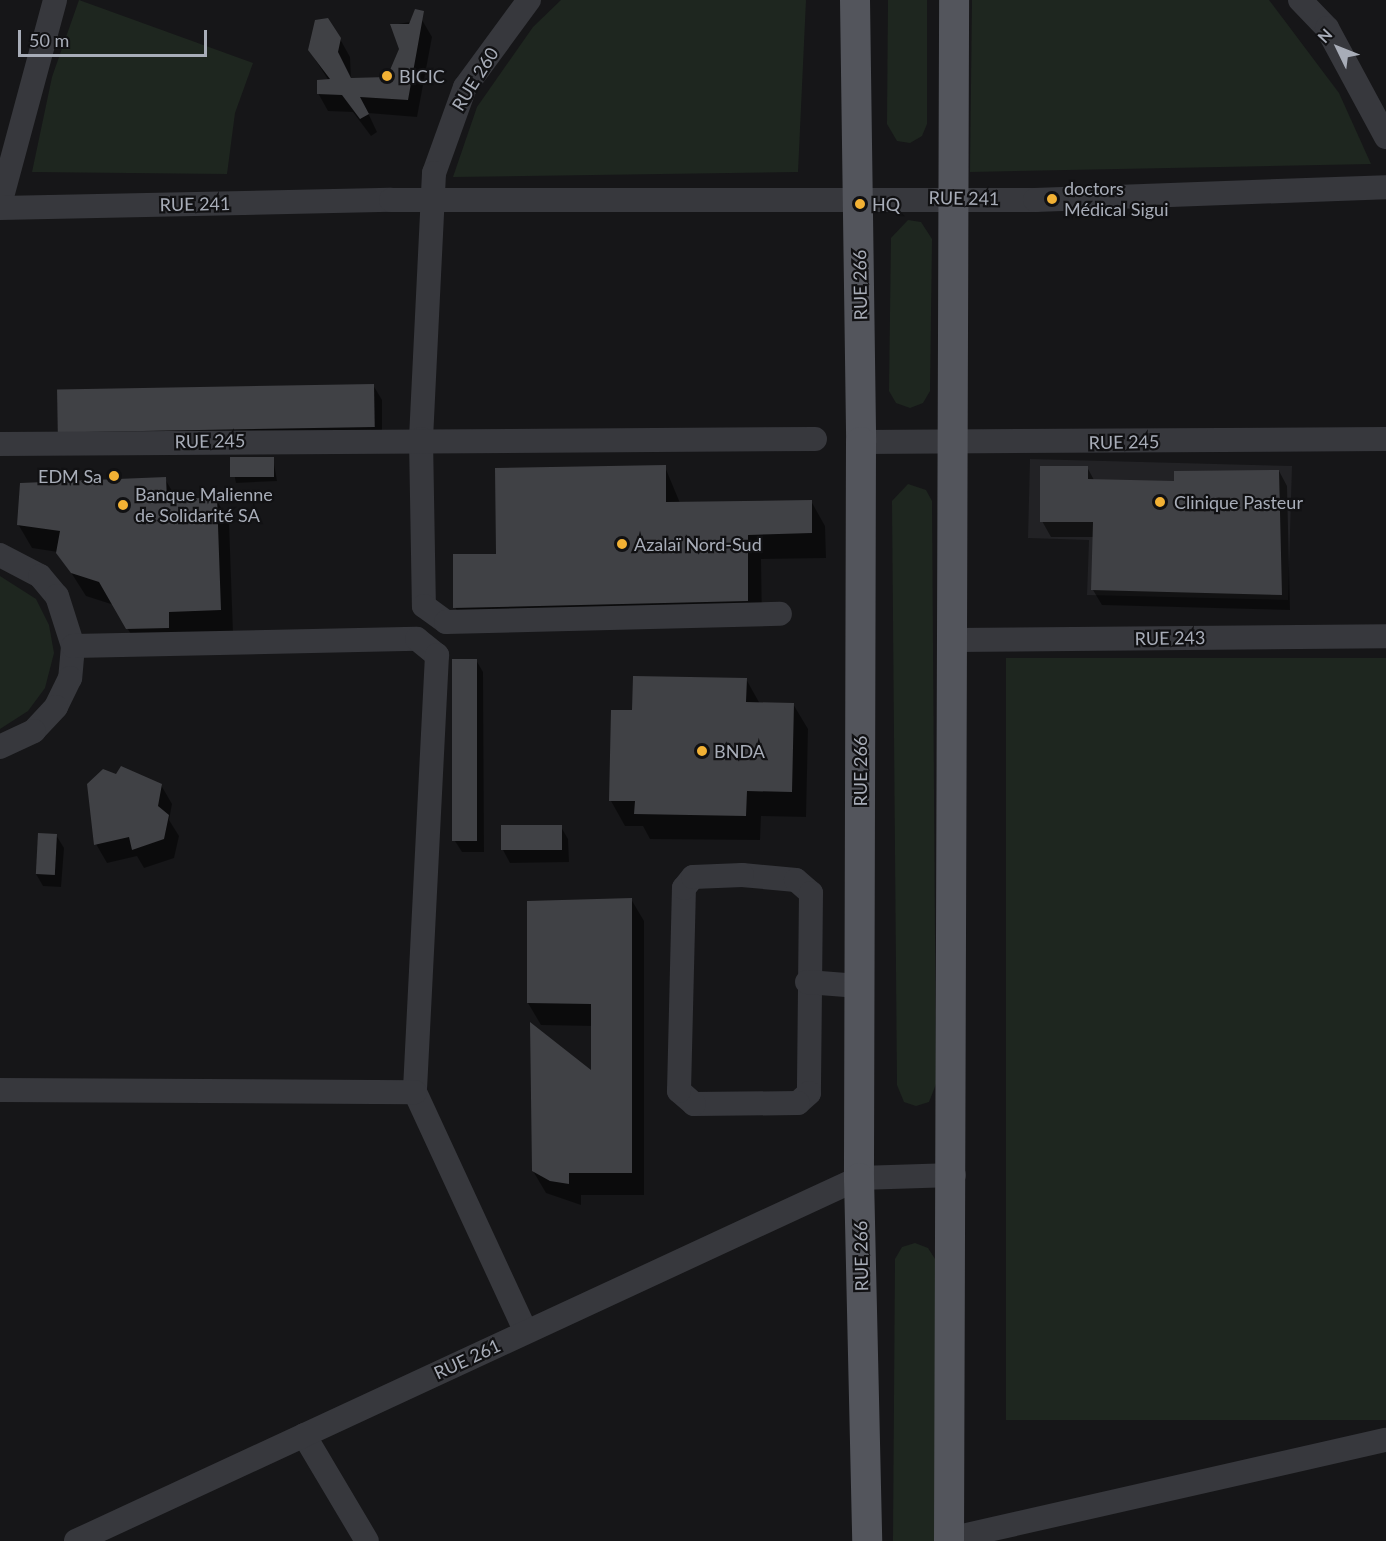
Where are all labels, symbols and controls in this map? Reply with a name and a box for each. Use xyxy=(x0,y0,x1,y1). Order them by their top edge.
scale bar xyxy=(21,18,210,56)
north arrow xyxy=(1308,18,1368,78)
text: N xyxy=(1313,24,1336,46)
text: 50 m xyxy=(29,29,69,51)
street label: RUE 260 xyxy=(447,43,503,115)
place label: BICIC xyxy=(399,65,445,87)
marker: BICIC xyxy=(380,69,394,83)
place label: doctors Médical Sigui xyxy=(1064,178,1168,220)
street label: RUE 241 xyxy=(928,187,1000,209)
marker: doctors Médical Sigui xyxy=(1045,192,1059,206)
street label: RUE 241 xyxy=(159,193,231,215)
place label: HQ xyxy=(872,193,900,215)
marker: HQ xyxy=(853,197,867,211)
street label: RUE 266 xyxy=(849,249,871,321)
street label: RUE 245 xyxy=(174,430,246,452)
street label: RUE 245 xyxy=(1088,431,1160,453)
place label: EDM Sa xyxy=(38,465,102,487)
marker: EDM Sa xyxy=(107,469,121,483)
place label: Banque Malienne de Solidarité SA xyxy=(135,484,273,526)
place label: Clinique Pasteur xyxy=(1174,491,1303,513)
marker: Clinique Pasteur xyxy=(1151,493,1169,511)
marker: Banque Malienne de Solidarité SA xyxy=(116,498,130,512)
place label: Azalaï Nord-Sud xyxy=(634,533,762,555)
marker: Azalaï Nord-Sud xyxy=(615,537,629,551)
street label: RUE 243 xyxy=(1134,627,1206,649)
street label: RUE 266 xyxy=(849,736,871,806)
place label: BNDA xyxy=(714,740,765,762)
marker: BNDA xyxy=(695,744,709,758)
street label: RUE 266 xyxy=(850,1220,872,1292)
street label: RUE 261 xyxy=(430,1334,504,1384)

